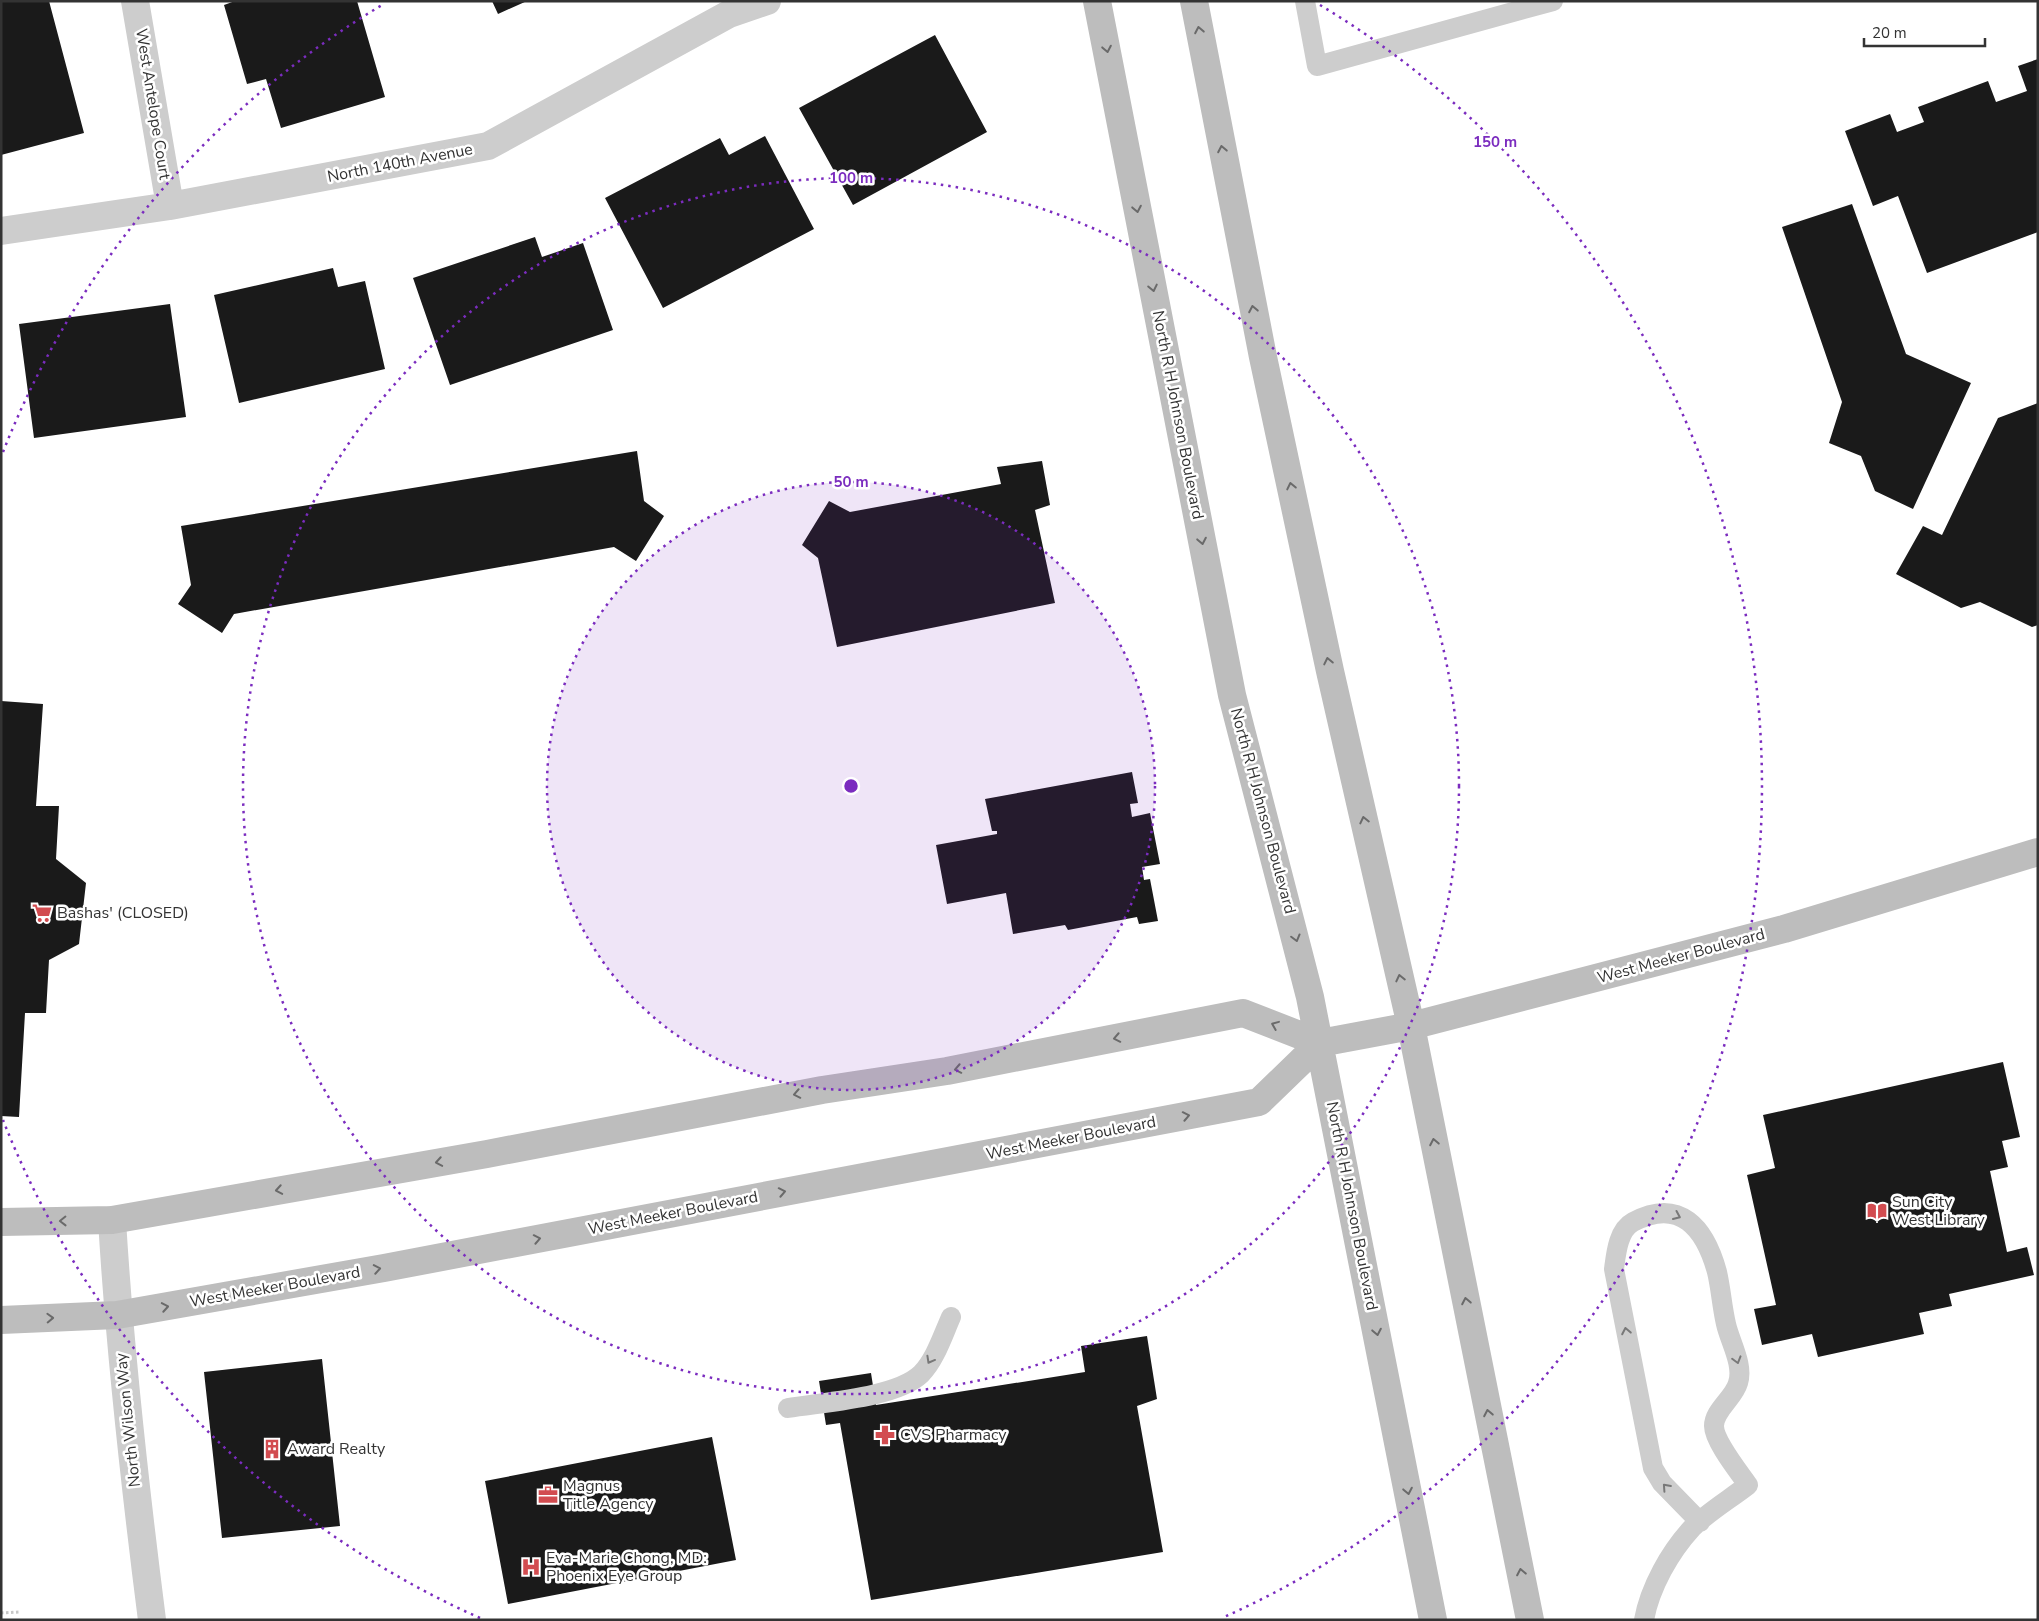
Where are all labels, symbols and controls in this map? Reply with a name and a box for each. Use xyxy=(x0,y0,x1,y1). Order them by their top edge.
scale bar xyxy=(1864,15,1985,47)
text: 20 m xyxy=(1872,23,1907,43)
one-way arrow xyxy=(1195,25,1205,34)
street label: West Antelope Court xyxy=(130,27,176,181)
one-way arrow xyxy=(1101,45,1111,54)
text: 150 m xyxy=(1473,132,1517,152)
street label: North 140th Avenue xyxy=(325,138,475,188)
one-way arrow xyxy=(1218,145,1228,154)
text: 100 m xyxy=(829,168,873,188)
one-way arrow xyxy=(1132,204,1142,213)
one-way arrow xyxy=(1147,284,1158,293)
one-way arrow xyxy=(1249,304,1259,313)
street label: North R H Johnson Boulevard xyxy=(1147,309,1209,521)
text: 50 m xyxy=(833,472,869,492)
one-way arrow xyxy=(1286,482,1297,491)
one-way arrow xyxy=(1197,536,1207,545)
one-way arrow xyxy=(1323,657,1334,666)
street label: North R H Johnson Boulevard xyxy=(1225,706,1301,916)
centre of rings xyxy=(842,777,860,795)
one-way arrow xyxy=(1359,815,1370,824)
supermarket icon: Bashas' (CLOSED) xyxy=(31,902,53,924)
place label: Bashas' (CLOSED) xyxy=(57,902,189,924)
street label: West Meeker Boulevard xyxy=(1595,923,1767,989)
one-way arrow xyxy=(1290,934,1301,943)
one-way arrow xyxy=(1395,974,1406,983)
one-way arrow xyxy=(1271,1020,1280,1031)
one-way arrow xyxy=(1113,1032,1121,1043)
one-way arrow xyxy=(953,1064,962,1074)
one-way arrow xyxy=(793,1089,801,1099)
street label: North R H Johnson Boulevard xyxy=(1321,1100,1383,1312)
street label: West Meeker Boulevard xyxy=(984,1111,1158,1165)
one-way arrow xyxy=(1181,1112,1190,1122)
one-way arrow xyxy=(1429,1137,1440,1146)
one-way arrow xyxy=(435,1157,444,1167)
one-way arrow xyxy=(275,1185,284,1195)
street label: West Meeker Boulevard xyxy=(586,1186,760,1240)
one-way arrow xyxy=(778,1188,787,1198)
place label: Sun City West Library xyxy=(1892,1191,1986,1231)
library icon: Sun City West Library xyxy=(1866,1200,1888,1222)
one-way arrow xyxy=(1672,1210,1681,1220)
one-way arrow xyxy=(59,1216,67,1226)
one-way arrow xyxy=(532,1234,541,1244)
street label: West Meeker Boulevard xyxy=(188,1261,362,1313)
one-way arrow xyxy=(373,1264,381,1274)
one-way arrow xyxy=(1461,1297,1472,1305)
one-way arrow xyxy=(161,1302,170,1312)
one-way arrow xyxy=(46,1312,54,1323)
one-way arrow xyxy=(1371,1327,1382,1336)
one-way arrow xyxy=(1621,1327,1631,1336)
street label: North Wilson Way xyxy=(110,1351,146,1488)
one-way arrow xyxy=(926,1355,936,1364)
one-way arrow xyxy=(1731,1355,1741,1363)
one-way arrow xyxy=(1484,1408,1494,1417)
pharmacy icon: CVS Pharmacy xyxy=(874,1424,896,1446)
place label: CVS Pharmacy xyxy=(900,1424,1007,1446)
building icon: Award Realty xyxy=(261,1438,283,1460)
place label: Award Realty xyxy=(287,1438,386,1460)
place label: Magnus Title Agency xyxy=(563,1475,654,1515)
one-way arrow xyxy=(1663,1483,1672,1492)
office icon: Magnus Title Agency xyxy=(537,1484,559,1506)
one-way arrow xyxy=(1402,1487,1413,1495)
place label: Eva-Marie Chong, MD: Phoenix Eye Group xyxy=(546,1547,707,1587)
hospital icon: Eva-Marie Chong, MD: Phoenix Eye Group xyxy=(520,1556,542,1578)
one-way arrow xyxy=(1516,1568,1526,1576)

